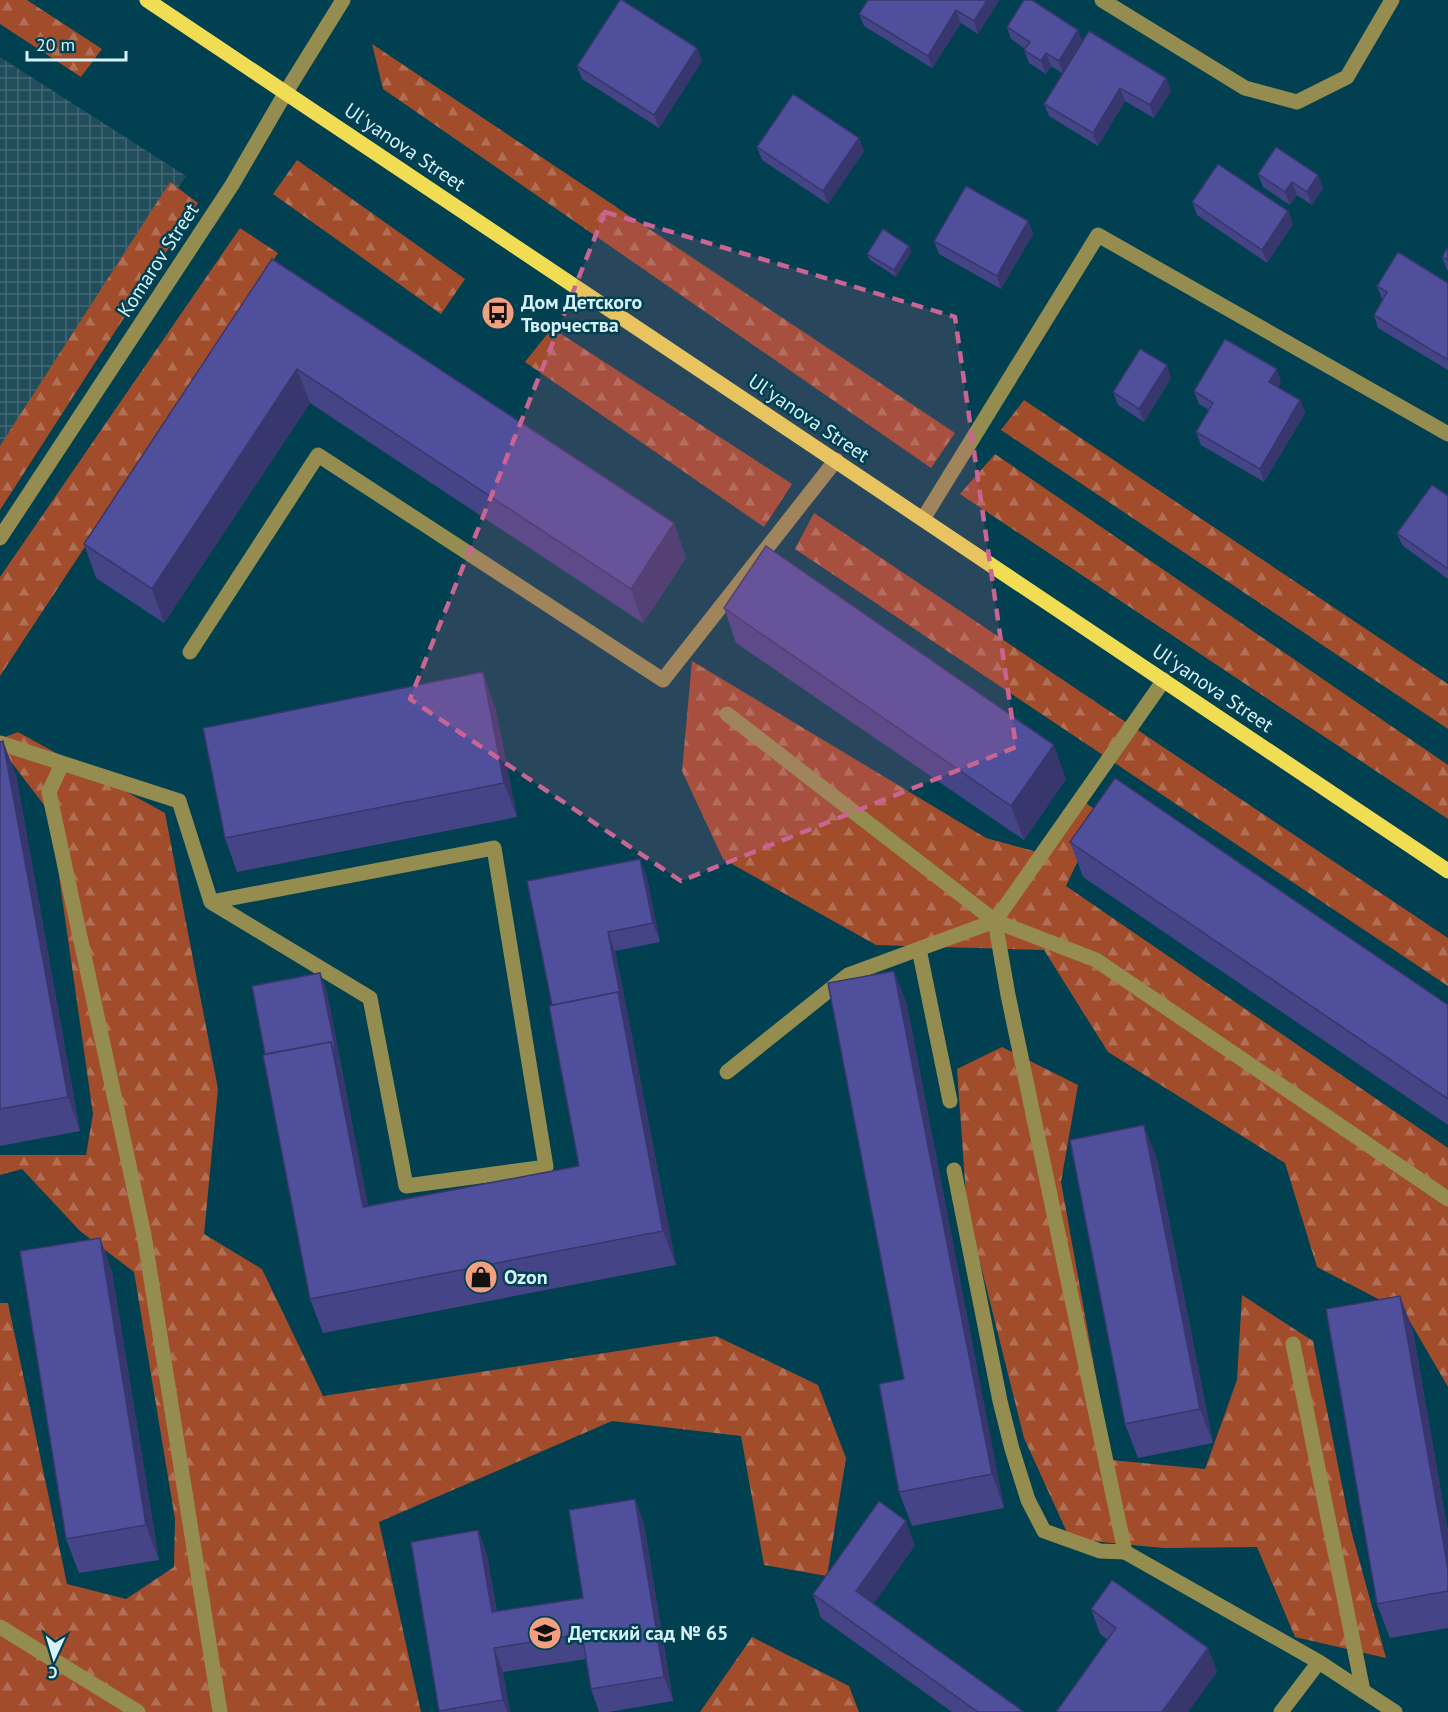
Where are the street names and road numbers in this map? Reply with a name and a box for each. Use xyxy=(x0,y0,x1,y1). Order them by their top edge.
street label: Ul'yanova Street xyxy=(339,97,471,197)
street label: Komarov Street xyxy=(111,198,205,322)
street label: Ul'yanova Street xyxy=(743,368,875,468)
street label: Ul'yanova Street xyxy=(1147,638,1279,738)

